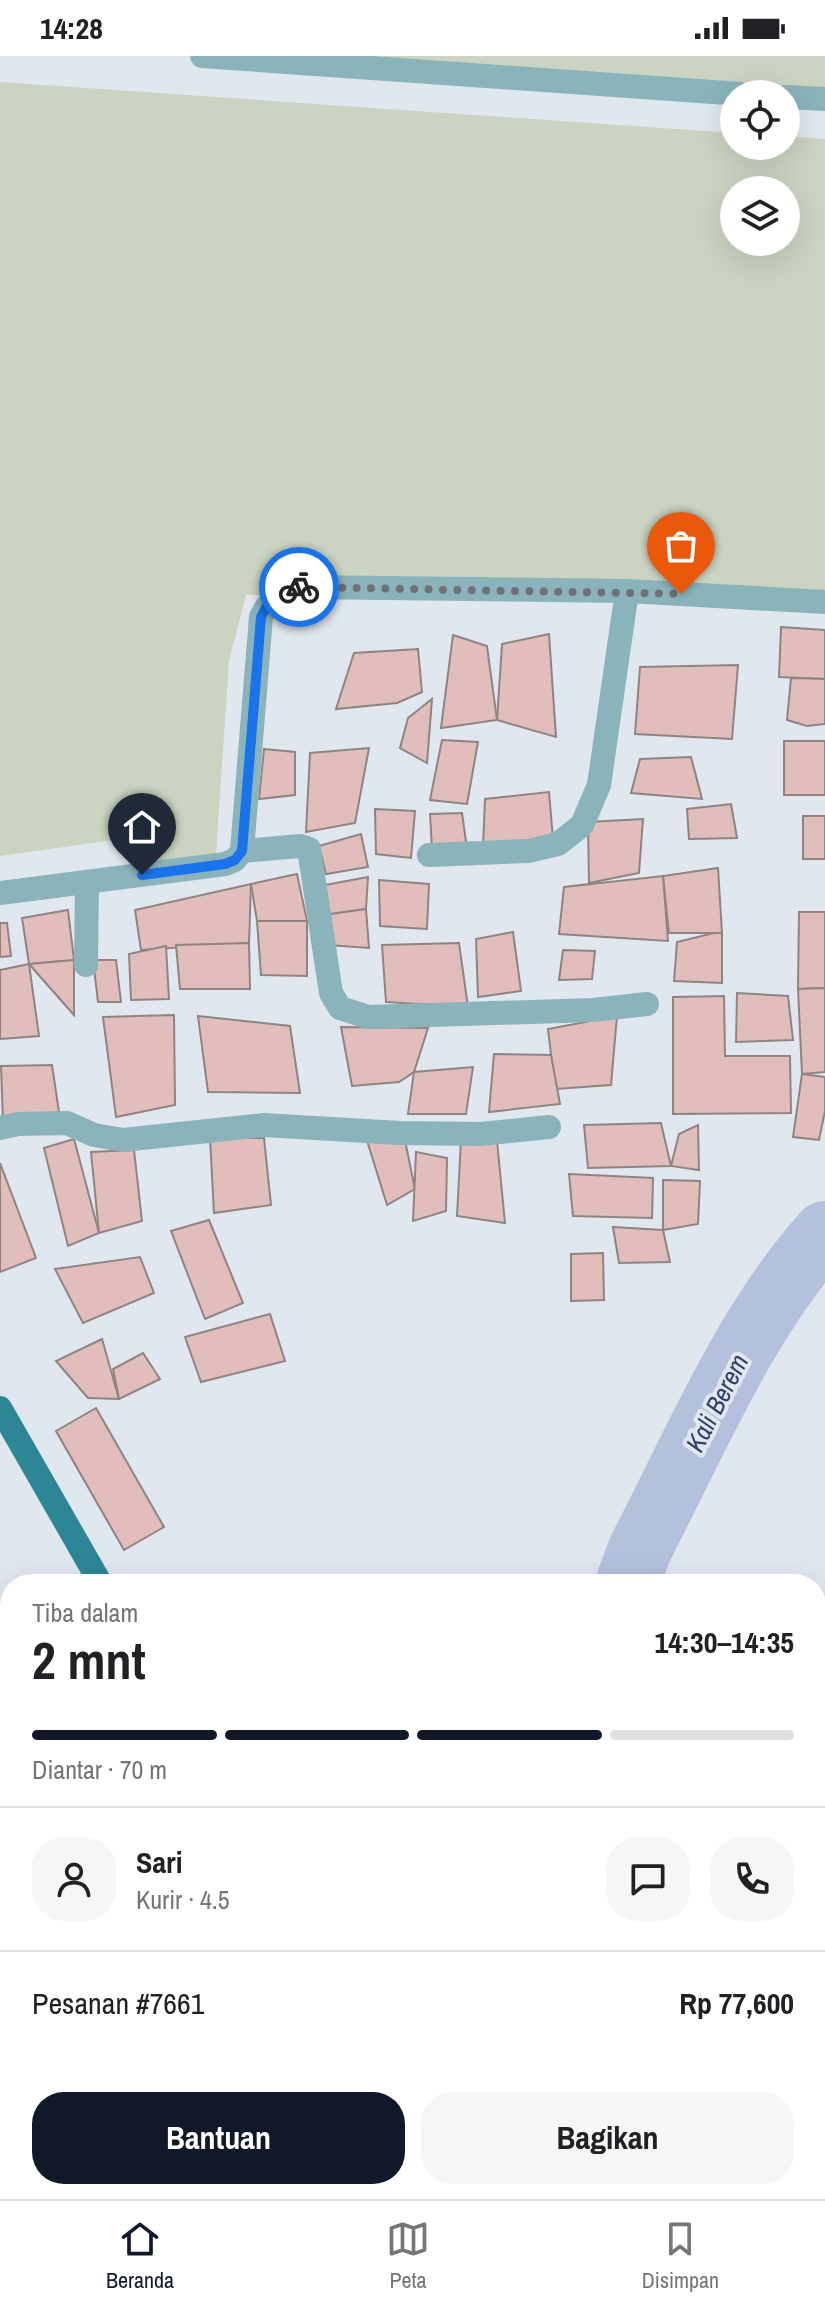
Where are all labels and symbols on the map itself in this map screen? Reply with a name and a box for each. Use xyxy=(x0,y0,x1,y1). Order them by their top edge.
pin xyxy=(647,512,715,594)
courier xyxy=(259,547,339,627)
pin xyxy=(108,793,176,875)
water label: Kali Berem xyxy=(677,1348,756,1458)

